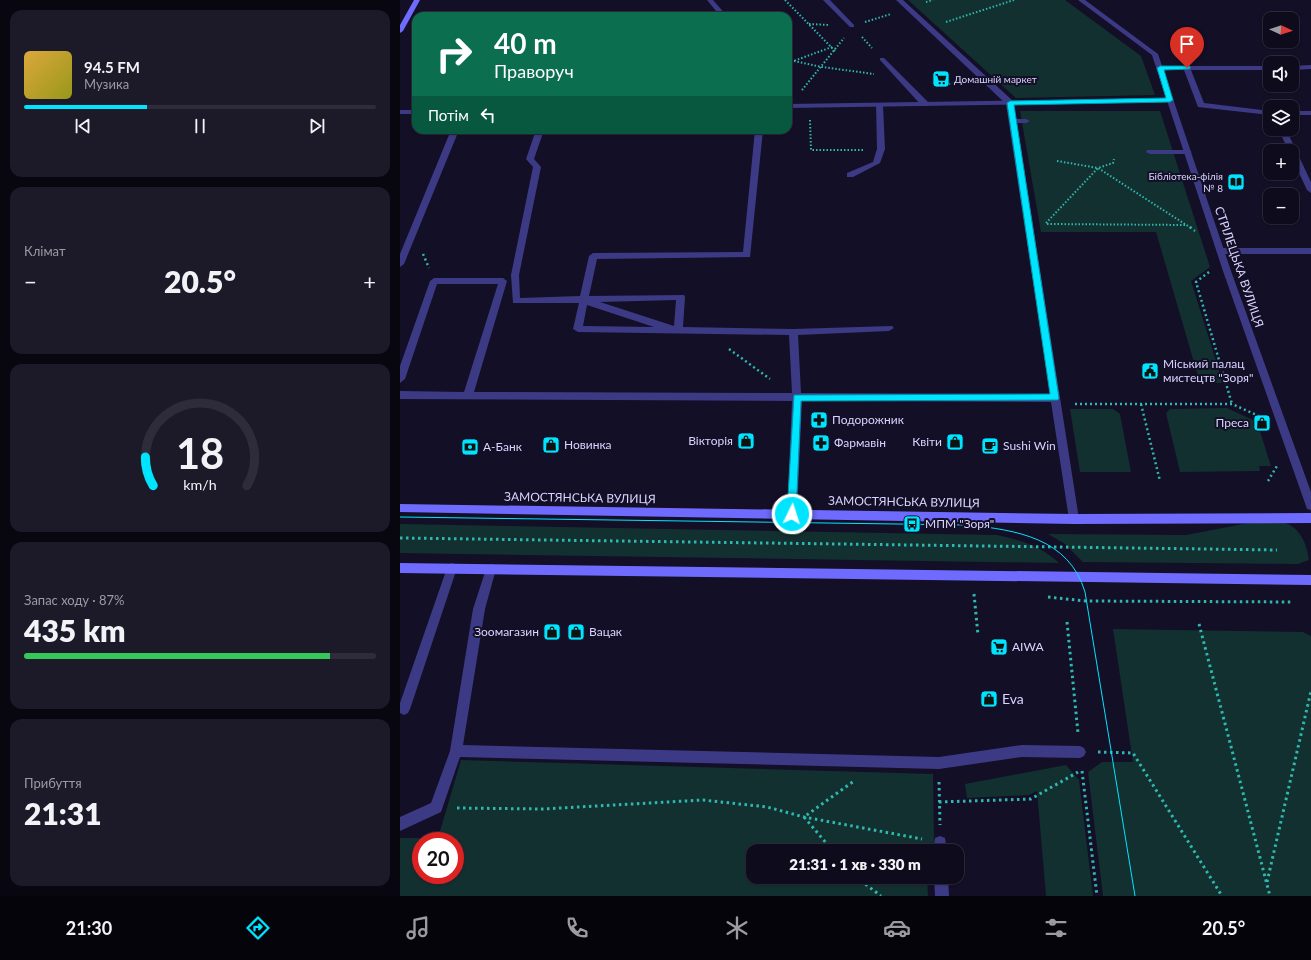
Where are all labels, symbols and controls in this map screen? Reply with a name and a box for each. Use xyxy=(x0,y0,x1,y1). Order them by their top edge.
north arrow xyxy=(1263,12,1299,48)
map controls xyxy=(1263,12,1299,224)
text: 40 m xyxy=(494,26,557,60)
pin xyxy=(1170,27,1204,68)
icon: right xyxy=(428,28,480,80)
icon: arrive xyxy=(1176,33,1198,55)
button: sound xyxy=(1263,56,1299,92)
text: 94.5 FM xyxy=(84,58,140,76)
text: Праворуч xyxy=(494,60,574,82)
supermarket icon: Домашній маркет xyxy=(931,69,951,89)
place label: Домашній маркет xyxy=(954,73,1037,85)
text: Музика xyxy=(84,76,129,92)
button: layers xyxy=(1263,100,1299,136)
icon: left xyxy=(477,104,499,126)
text: Потім xyxy=(428,106,469,124)
icon: previous xyxy=(72,115,94,137)
icon: pause xyxy=(189,115,211,137)
icon: next xyxy=(306,115,328,137)
button: + xyxy=(1263,144,1299,180)
place label: Бібліотека-філія № 8 xyxy=(1148,170,1223,194)
library icon: Бібліотека-філія № 8 xyxy=(1226,172,1246,192)
button: − xyxy=(1263,188,1299,224)
street label: СТРІЛЕЦЬКА ВУЛИЦЯ xyxy=(1212,204,1267,329)
text: Клімат xyxy=(24,243,65,259)
text: 20.5° xyxy=(164,263,236,299)
text: − xyxy=(24,268,37,295)
text: + xyxy=(363,268,376,295)
place label: Міський палац мистецтв "Зоря" xyxy=(1163,356,1253,385)
public building icon: Міський палац мистецтв "Зоря" xyxy=(1140,361,1160,381)
pharmacy icon: Подорожник xyxy=(809,410,829,430)
place label: Подорожник xyxy=(832,412,905,427)
shop icon: Преса xyxy=(1252,413,1272,433)
place label: Преса xyxy=(1216,415,1249,430)
text: 18 xyxy=(176,428,224,478)
shop icon: Вікторія xyxy=(736,431,756,451)
shop icon: Квіти xyxy=(945,432,965,452)
place label: Вікторія xyxy=(688,433,733,448)
pharmacy icon: Фармавін xyxy=(811,433,831,453)
place label: Квіти xyxy=(912,434,942,449)
shop icon: Новинка xyxy=(541,435,561,455)
place label: Фармавін xyxy=(834,435,886,450)
cafe icon: Sushi Win xyxy=(980,436,1000,456)
bank icon: А-Банк xyxy=(460,437,480,457)
place label: Новинка xyxy=(564,437,612,452)
place label: Sushi Win xyxy=(1003,438,1056,453)
place label: А-Банк xyxy=(483,439,523,454)
text: km/h xyxy=(183,476,217,493)
street label: ЗАМОСТЯНСЬКА ВУЛИЦЯ xyxy=(504,489,656,506)
position arrow xyxy=(771,493,813,535)
street label: ЗАМОСТЯНСЬКА ВУЛИЦЯ xyxy=(828,493,980,510)
bus stop icon: МПМ "Зоря" xyxy=(902,514,922,534)
place label: МПМ "Зоря" xyxy=(925,516,994,531)
text: Запас ходу · 87% xyxy=(24,592,124,608)
text: 435 km xyxy=(24,612,125,648)
shop icon: Зоомагазин xyxy=(542,622,562,642)
shop icon: Вацак xyxy=(566,622,586,642)
place label: Зоомагазин xyxy=(474,624,539,639)
place label: Вацак xyxy=(589,624,623,639)
supermarket icon: AIWA xyxy=(989,637,1009,657)
place label: AIWA xyxy=(1012,639,1044,654)
shop icon: Eva xyxy=(979,689,999,709)
place label: Eva xyxy=(1002,690,1024,707)
text: Прибуття xyxy=(24,775,82,791)
text: 21:31 xyxy=(24,795,102,831)
speed limit sign: 20 xyxy=(412,832,464,884)
text: 21:31 · 1 хв · 330 m xyxy=(789,855,921,873)
icon: directions xyxy=(244,914,272,942)
icon: music xyxy=(404,914,432,942)
icon: phone xyxy=(563,914,591,942)
icon: climate xyxy=(723,914,751,942)
icon: car xyxy=(883,914,911,942)
icon: filters xyxy=(1042,914,1070,942)
text: 21:30 xyxy=(66,917,112,939)
text: 20.5° xyxy=(1202,917,1245,939)

